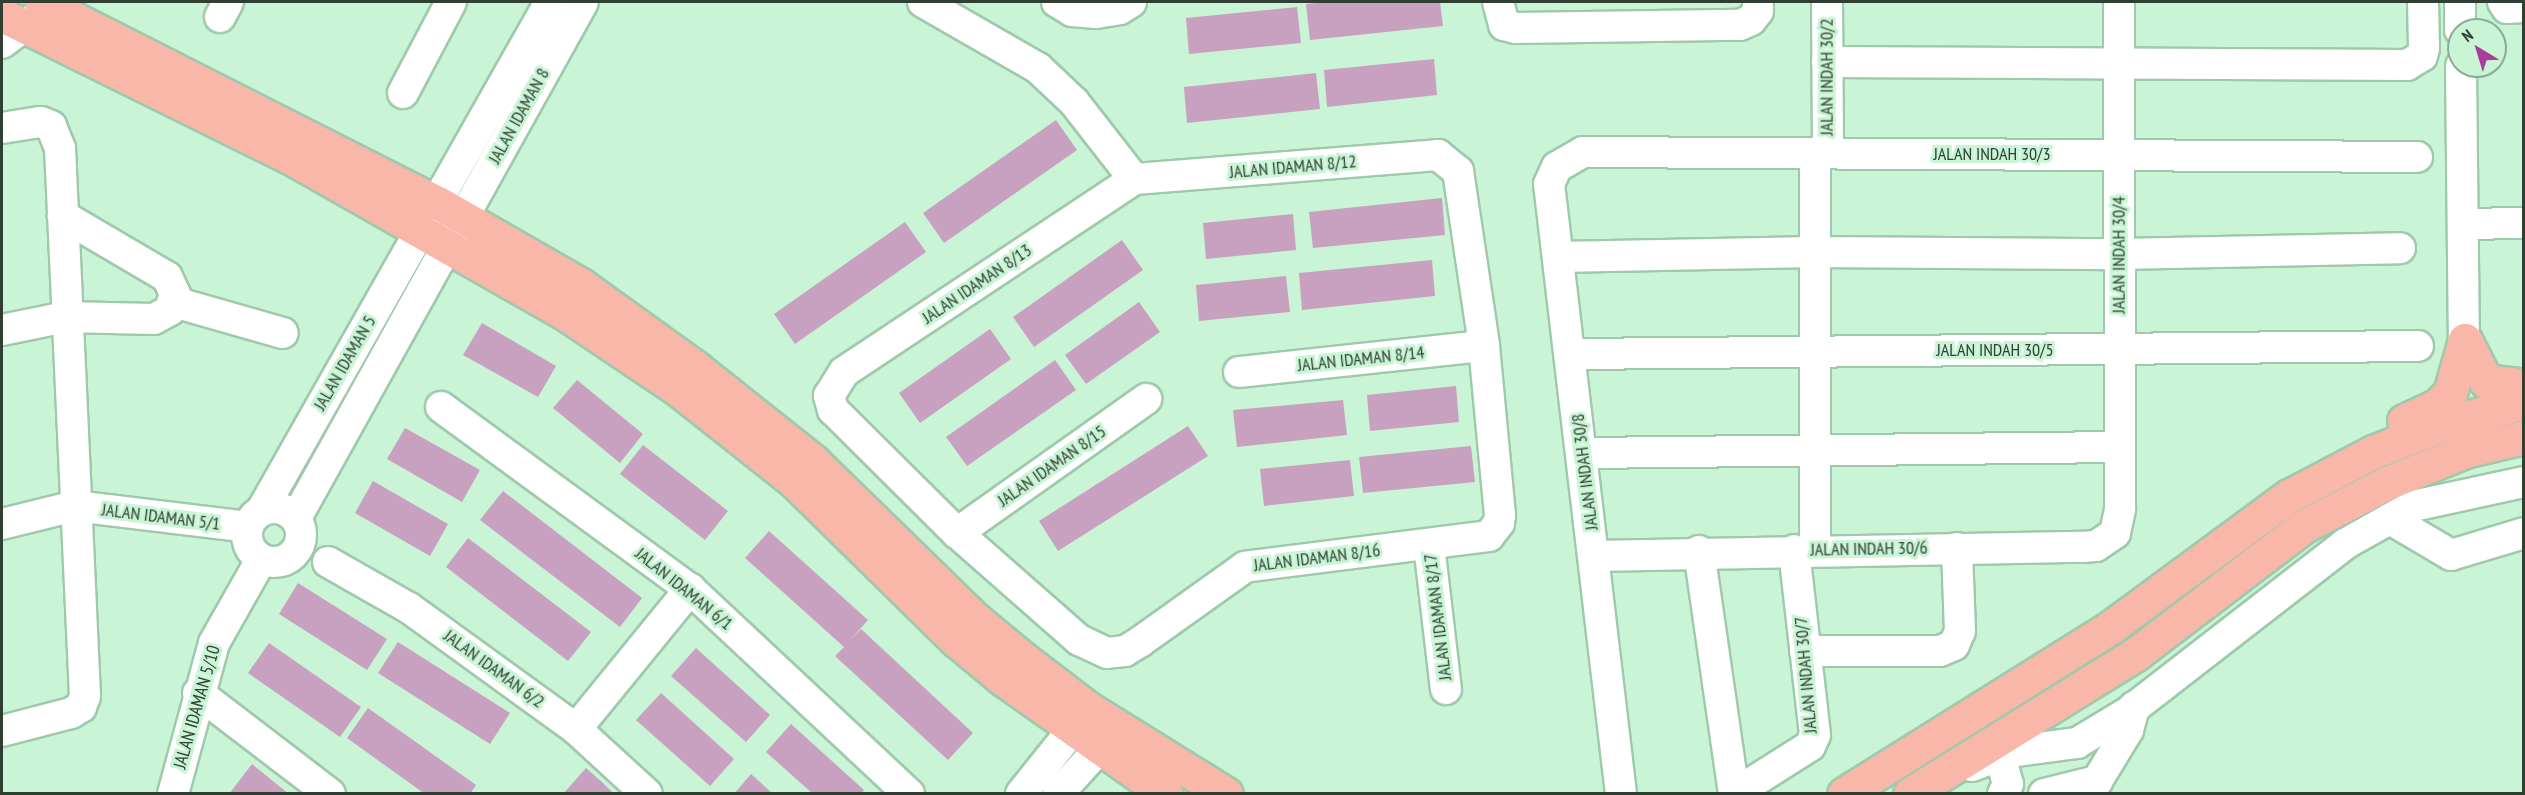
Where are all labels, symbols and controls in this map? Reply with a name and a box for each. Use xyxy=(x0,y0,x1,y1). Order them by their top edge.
north arrow xyxy=(2447,18,2507,78)
street label: JALAN INDAH 30/2 xyxy=(1816,19,1838,135)
text: N xyxy=(2458,25,2477,46)
street label: JALAN IDAMAN 8 xyxy=(484,64,554,168)
street label: JALAN INDAH 30/3 xyxy=(1934,143,2050,165)
street label: JALAN IDAMAN 8/12 xyxy=(1229,151,1357,183)
street label: JALAN INDAH 30/4 xyxy=(2108,197,2130,313)
street label: JALAN IDAMAN 8/13 xyxy=(918,239,1036,329)
street label: JALAN IDAMAN 5 xyxy=(309,312,381,414)
street label: JALAN INDAH 30/5 xyxy=(1937,339,2053,361)
street label: JALAN IDAMAN 8/14 xyxy=(1297,342,1425,376)
street label: JALAN INDAH 30/8 xyxy=(1567,413,1603,531)
street label: JALAN IDAMAN 8/15 xyxy=(994,421,1110,511)
street label: JALAN IDAMAN 5/1 xyxy=(101,499,221,535)
street label: JALAN INDAH 30/6 xyxy=(1810,537,1928,561)
street label: JALAN IDAMAN 8/16 xyxy=(1253,540,1381,576)
street label: JALAN IDAMAN 6/1 xyxy=(631,543,737,635)
street label: JALAN IDAMAN 8/17 xyxy=(1420,553,1456,681)
street label: JALAN INDAH 30/7 xyxy=(1790,616,1822,734)
street label: JALAN IDAMAN 6/2 xyxy=(439,625,549,713)
street label: JALAN IDAMAN 5/10 xyxy=(169,643,225,771)

